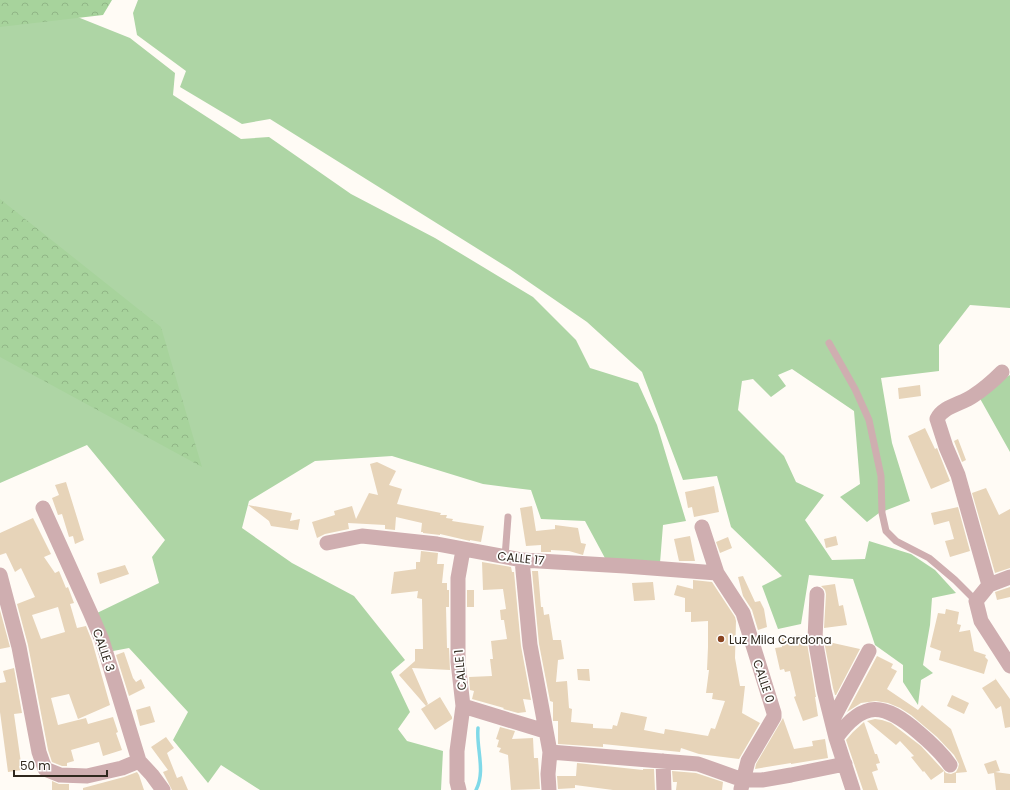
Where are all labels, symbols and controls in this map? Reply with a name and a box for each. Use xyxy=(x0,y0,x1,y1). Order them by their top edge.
street label: CALLE 17 xyxy=(496,547,546,569)
street label: CALLE 3 xyxy=(89,626,119,674)
place label: Luz Mila Cardona xyxy=(729,631,832,648)
marker: Luz Mila Cardona xyxy=(716,634,726,644)
street label: CALLE 1 xyxy=(450,649,470,691)
street label: CALLE 0 xyxy=(749,657,779,705)
scale bar xyxy=(14,752,107,778)
text: 50 m xyxy=(20,757,51,774)

